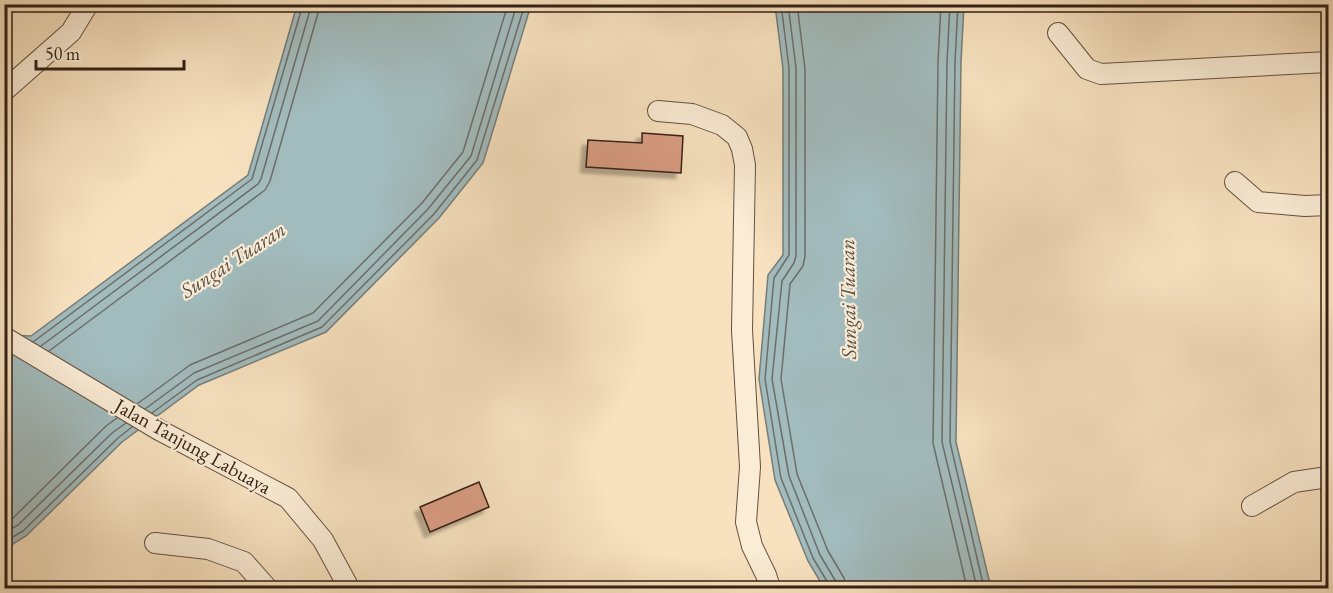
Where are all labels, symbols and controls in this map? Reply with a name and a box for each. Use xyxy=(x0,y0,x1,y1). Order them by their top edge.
scale bar xyxy=(36,33,184,71)
text: 50 m xyxy=(45,42,80,65)
water label: Sungai Tuaran xyxy=(174,215,291,304)
water label: Sungai Tuaran xyxy=(833,239,862,360)
street label: Jalan Tanjung Labuaya xyxy=(108,391,276,500)

